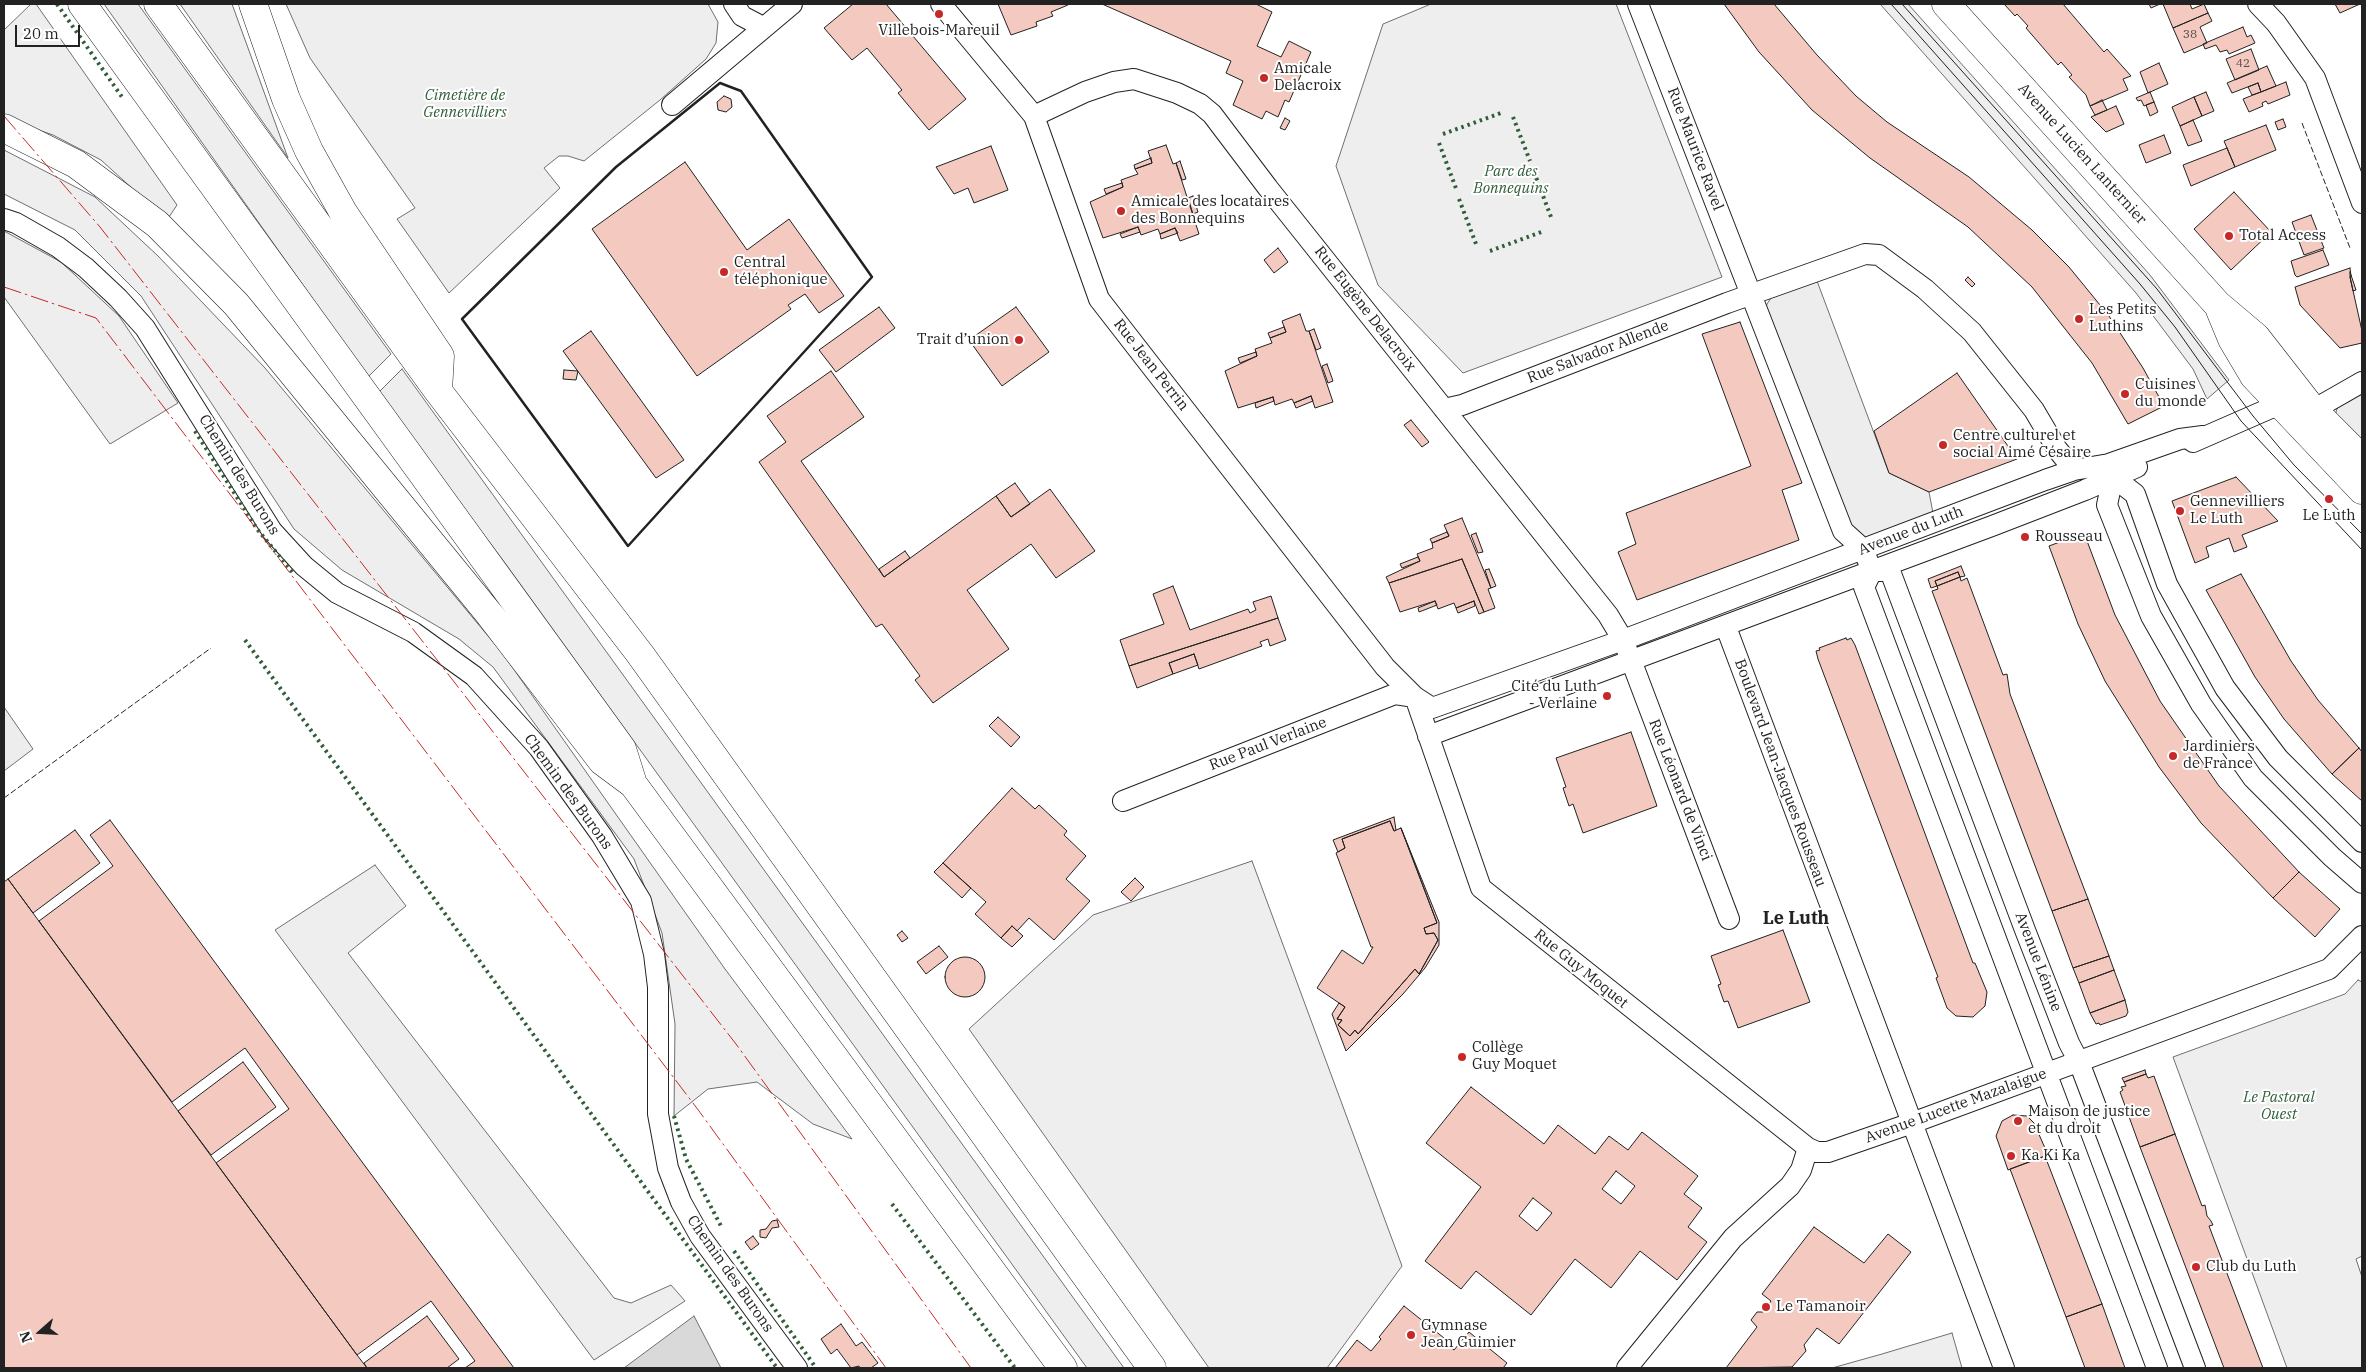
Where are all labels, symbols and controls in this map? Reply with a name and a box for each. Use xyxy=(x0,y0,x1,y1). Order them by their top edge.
marker: Villebois-Mareuil xyxy=(933,8,945,20)
scale bar xyxy=(18,15,82,47)
place label: Villebois-Mareuil xyxy=(878,22,1000,40)
text: 20 m xyxy=(23,24,59,43)
house number: 38 xyxy=(2183,28,2197,42)
house number: 42 xyxy=(2236,57,2250,71)
place label: Amicale Delacroix xyxy=(1274,60,1341,95)
marker: Amicale Delacroix xyxy=(1258,72,1270,84)
street label: Avenue Lucien Lanternier xyxy=(2014,80,2150,228)
street label: Rue Maurice Ravel xyxy=(1663,85,1727,213)
park label: Cimetière de Gennevilliers xyxy=(423,87,507,122)
park label: Parc des Bonnequins xyxy=(1473,163,1549,198)
place label: Amicale des locataires des Bonnequins xyxy=(1131,193,1289,228)
marker: Amicale des locataires des Bonnequins xyxy=(1115,205,1127,217)
place label: Total Access xyxy=(2239,227,2326,245)
marker: Total Access xyxy=(2223,230,2235,242)
street label: Rue Eugène Delacroix xyxy=(1310,243,1420,375)
place label: Central téléphonique xyxy=(734,254,827,289)
marker: Central téléphonique xyxy=(718,266,730,278)
place label: Les Petits Luthins xyxy=(2089,301,2156,336)
marker: Les Petits Luthins xyxy=(2073,313,2085,325)
street label: Rue Jean Perrin xyxy=(1110,315,1192,415)
street label: Rue Salvador Allende xyxy=(1525,317,1671,387)
place label: Trait d’union xyxy=(917,331,1009,349)
marker: Trait d’union xyxy=(1013,334,1025,346)
place label: Cuisines du monde xyxy=(2135,376,2206,411)
marker: Cuisines du monde xyxy=(2119,388,2131,400)
street label: Chemin des Burons xyxy=(195,412,283,538)
place label: Centre culturel et social Aimé Césaire xyxy=(1953,427,2091,462)
marker: Centre culturel et social Aimé Césaire xyxy=(1937,439,1949,451)
place label: Gennevilliers Le Luth xyxy=(2190,493,2285,528)
marker: Le Luth xyxy=(2323,493,2335,505)
street label: Avenue du Luth xyxy=(1856,503,1966,559)
marker: Gennevilliers Le Luth xyxy=(2174,505,2186,517)
place label: Le Luth xyxy=(2302,507,2356,525)
place label: Rousseau xyxy=(2035,528,2103,546)
marker: Rousseau xyxy=(2019,531,2031,543)
street label: Boulevard Jean-Jacques Rousseau xyxy=(1730,657,1830,889)
place label: Cité du Luth - Verlaine xyxy=(1511,678,1597,713)
marker: Cité du Luth - Verlaine xyxy=(1601,690,1613,702)
street label: Rue Paul Verlaine xyxy=(1207,713,1329,775)
street label: Rue Léonard de Vinci xyxy=(1645,717,1715,863)
street label: Chemin des Burons xyxy=(520,731,616,853)
place label: Jardiniers de France xyxy=(2183,738,2255,773)
marker: Jardiniers de France xyxy=(2167,750,2179,762)
district label: Le Luth xyxy=(1763,908,1829,930)
street label: Avenue Lénine xyxy=(2011,910,2065,1014)
street label: Rue Guy Moquet xyxy=(1530,926,1632,1012)
place label: Collège Guy Moquet xyxy=(1472,1039,1557,1074)
marker: Collège Guy Moquet xyxy=(1456,1051,1468,1063)
street label: Avenue Lucette Mazalaigue xyxy=(1863,1065,2049,1147)
park label: Le Pastoral Ouest xyxy=(2243,1089,2315,1124)
place label: Maison de justice et du droit xyxy=(2028,1103,2150,1138)
marker: Maison de justice et du droit xyxy=(2012,1115,2024,1127)
place label: Ka Ki Ka xyxy=(2021,1147,2080,1165)
marker: Ka Ki Ka xyxy=(2005,1150,2017,1162)
street label: Chemin des Burons xyxy=(683,1212,777,1336)
place label: Club du Luth xyxy=(2206,1258,2297,1276)
marker: Club du Luth xyxy=(2190,1261,2202,1273)
place label: Le Tamanoir xyxy=(1776,1298,1866,1316)
marker: Le Tamanoir xyxy=(1760,1301,1772,1313)
north arrow xyxy=(15,1307,65,1357)
place label: Gymnase Jean Guimier xyxy=(1421,1317,1516,1352)
text: N xyxy=(16,1329,36,1345)
marker: Gymnase Jean Guimier xyxy=(1405,1329,1417,1341)

